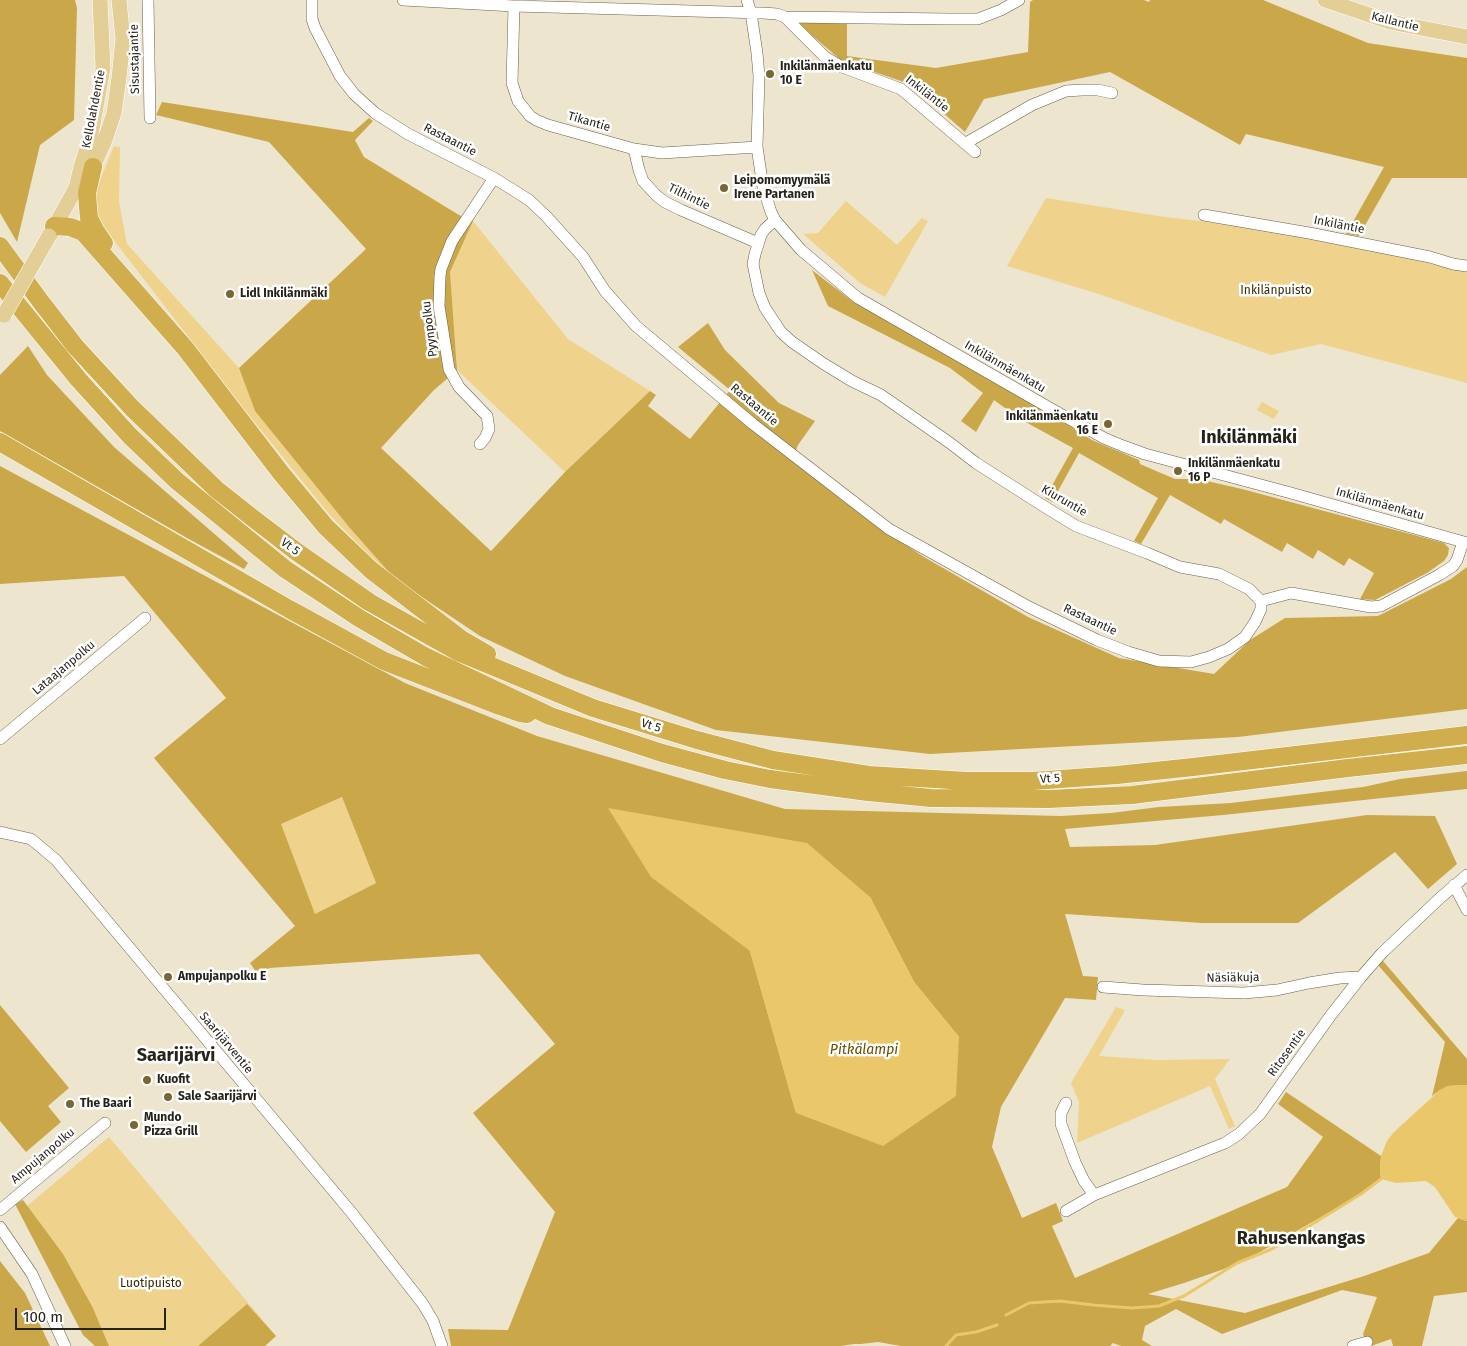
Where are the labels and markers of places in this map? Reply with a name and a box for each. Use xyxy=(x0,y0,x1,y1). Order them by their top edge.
place label: Inkilänmäenkatu 10 E xyxy=(780,60,872,88)
marker: Inkilänmäenkatu 10 E xyxy=(764,68,776,80)
place label: Leipomomyymälä Irene Partanen xyxy=(734,174,830,202)
marker: Leipomomyymälä Irene Partanen xyxy=(718,182,730,194)
place label: Lidl Inkilänmäki xyxy=(240,287,327,301)
marker: Lidl Inkilänmäki xyxy=(224,288,236,300)
place label: Inkilänmäenkatu 16 E xyxy=(1006,410,1098,438)
marker: Inkilänmäenkatu 16 E xyxy=(1102,418,1114,430)
place label: Inkilänmäenkatu 16 P xyxy=(1188,457,1280,485)
marker: Inkilänmäenkatu 16 P xyxy=(1172,465,1184,477)
place label: Ampujanpolku E xyxy=(178,970,266,984)
marker: Ampujanpolku E xyxy=(162,971,174,983)
place label: Kuofit xyxy=(157,1073,190,1087)
marker: Kuofit xyxy=(141,1074,153,1086)
place label: Sale Saarijärvi xyxy=(178,1090,257,1104)
marker: Sale Saarijärvi xyxy=(162,1091,174,1103)
place label: The Baari xyxy=(80,1097,132,1111)
marker: The Baari xyxy=(64,1098,76,1110)
place label: Mundo Pizza Grill xyxy=(144,1111,198,1139)
marker: Mundo Pizza Grill xyxy=(128,1119,140,1131)

